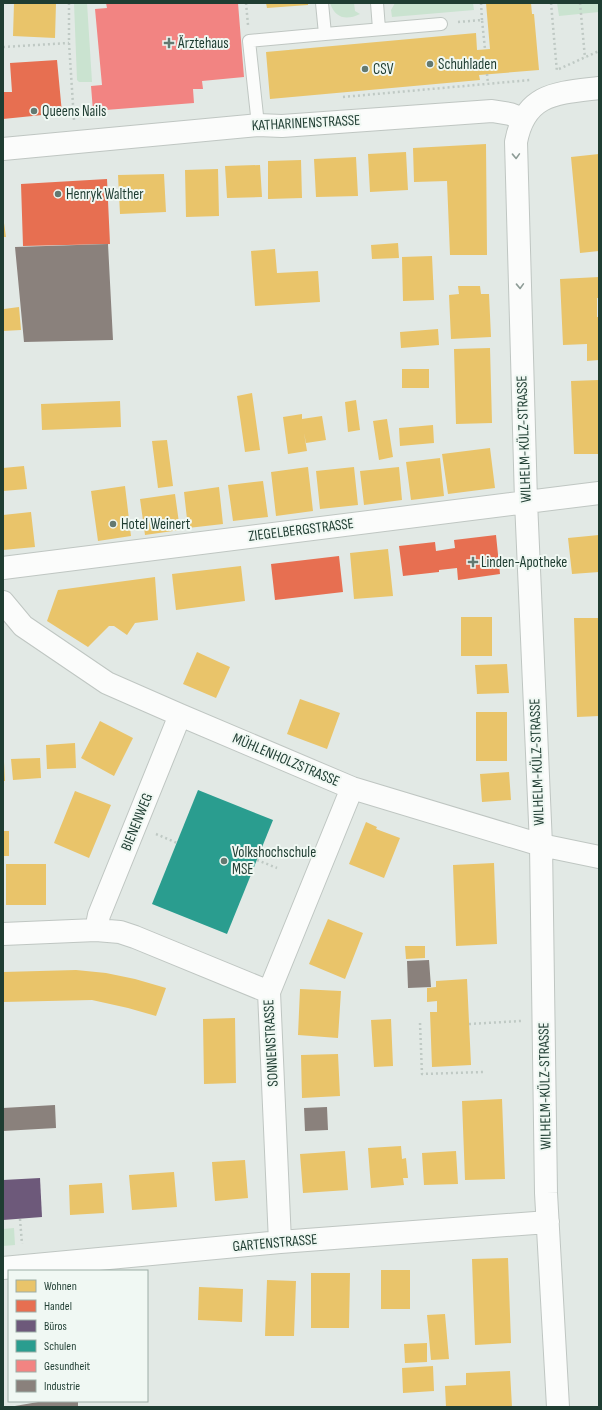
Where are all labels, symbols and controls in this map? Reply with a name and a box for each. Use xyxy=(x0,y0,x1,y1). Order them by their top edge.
place label: Ärztehaus xyxy=(177,34,229,53)
marker: Ärztehaus xyxy=(163,37,175,49)
place label: Schuhladen xyxy=(438,55,497,74)
marker: Schuhladen xyxy=(425,59,435,69)
place label: CSV xyxy=(373,60,394,79)
marker: CSV xyxy=(360,64,370,74)
place label: Queens Nails xyxy=(42,102,106,121)
marker: Queens Nails xyxy=(29,106,39,116)
street label: KATHARINENSTRASSE xyxy=(251,111,361,135)
one-way arrow xyxy=(512,153,521,159)
place label: Henryk Walther xyxy=(66,185,144,204)
marker: Henryk Walther xyxy=(53,189,63,199)
one-way arrow xyxy=(516,283,524,289)
street label: WILHELM-KÜLZ-STRASSE xyxy=(512,375,536,503)
street label: ZIEGELBERGSTRASSE xyxy=(247,514,355,546)
place label: Hotel Weinert xyxy=(121,515,191,534)
marker: Hotel Weinert xyxy=(108,519,118,529)
place label: Linden-Apotheke xyxy=(481,553,567,572)
marker: Linden-Apotheke xyxy=(468,557,478,567)
street label: WILHELM-KÜLZ-STRASSE xyxy=(525,698,549,826)
street label: MÜHLENHOLZSTRASSE xyxy=(230,729,342,791)
street label: BIENENWEG xyxy=(117,790,157,854)
place label: Volkshochschule MSE xyxy=(232,843,316,879)
marker: Volkshochschule MSE xyxy=(219,856,229,866)
street label: SONNENSTRASSE xyxy=(259,999,283,1087)
street label: WILHELM-KÜLZ-STRASSE xyxy=(534,1022,556,1150)
street label: GARTENSTRASSE xyxy=(232,1230,318,1256)
legend xyxy=(8,1270,148,1402)
text: Wohnen xyxy=(44,1279,77,1294)
text: Handel xyxy=(44,1299,72,1314)
text: Büros xyxy=(44,1319,67,1334)
text: Schulen xyxy=(44,1339,76,1354)
text: Gesundheit xyxy=(44,1359,90,1374)
text: Industrie xyxy=(44,1379,80,1394)

